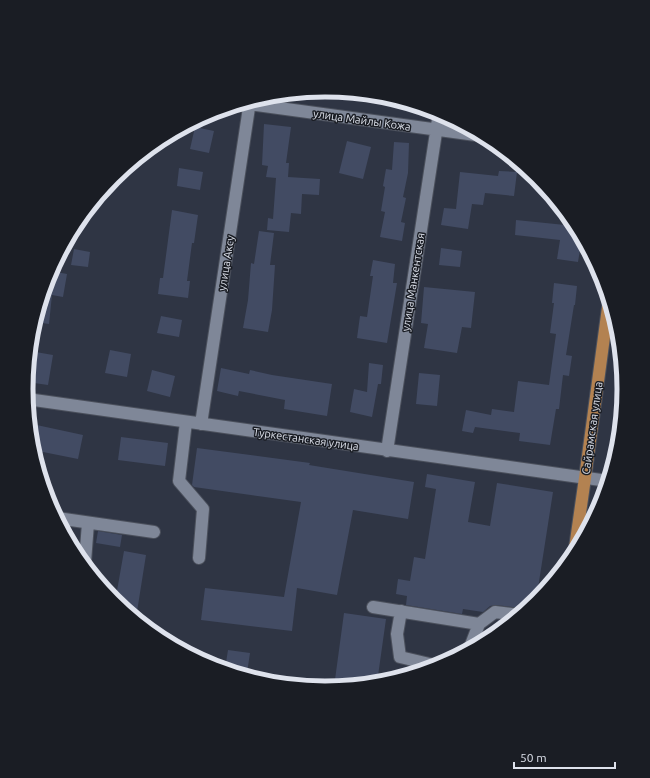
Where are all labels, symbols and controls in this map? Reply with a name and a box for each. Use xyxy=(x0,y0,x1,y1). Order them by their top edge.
street label: улица Майлы Кожа xyxy=(313,107,411,133)
street label: улица Манкентская xyxy=(399,232,427,332)
street label: улица Аксу xyxy=(216,234,236,292)
street label: Сайрамская улица xyxy=(580,381,604,475)
street label: Туркестанская улица xyxy=(252,426,360,452)
scale bar xyxy=(514,744,615,770)
text: 50 m xyxy=(520,751,547,764)

